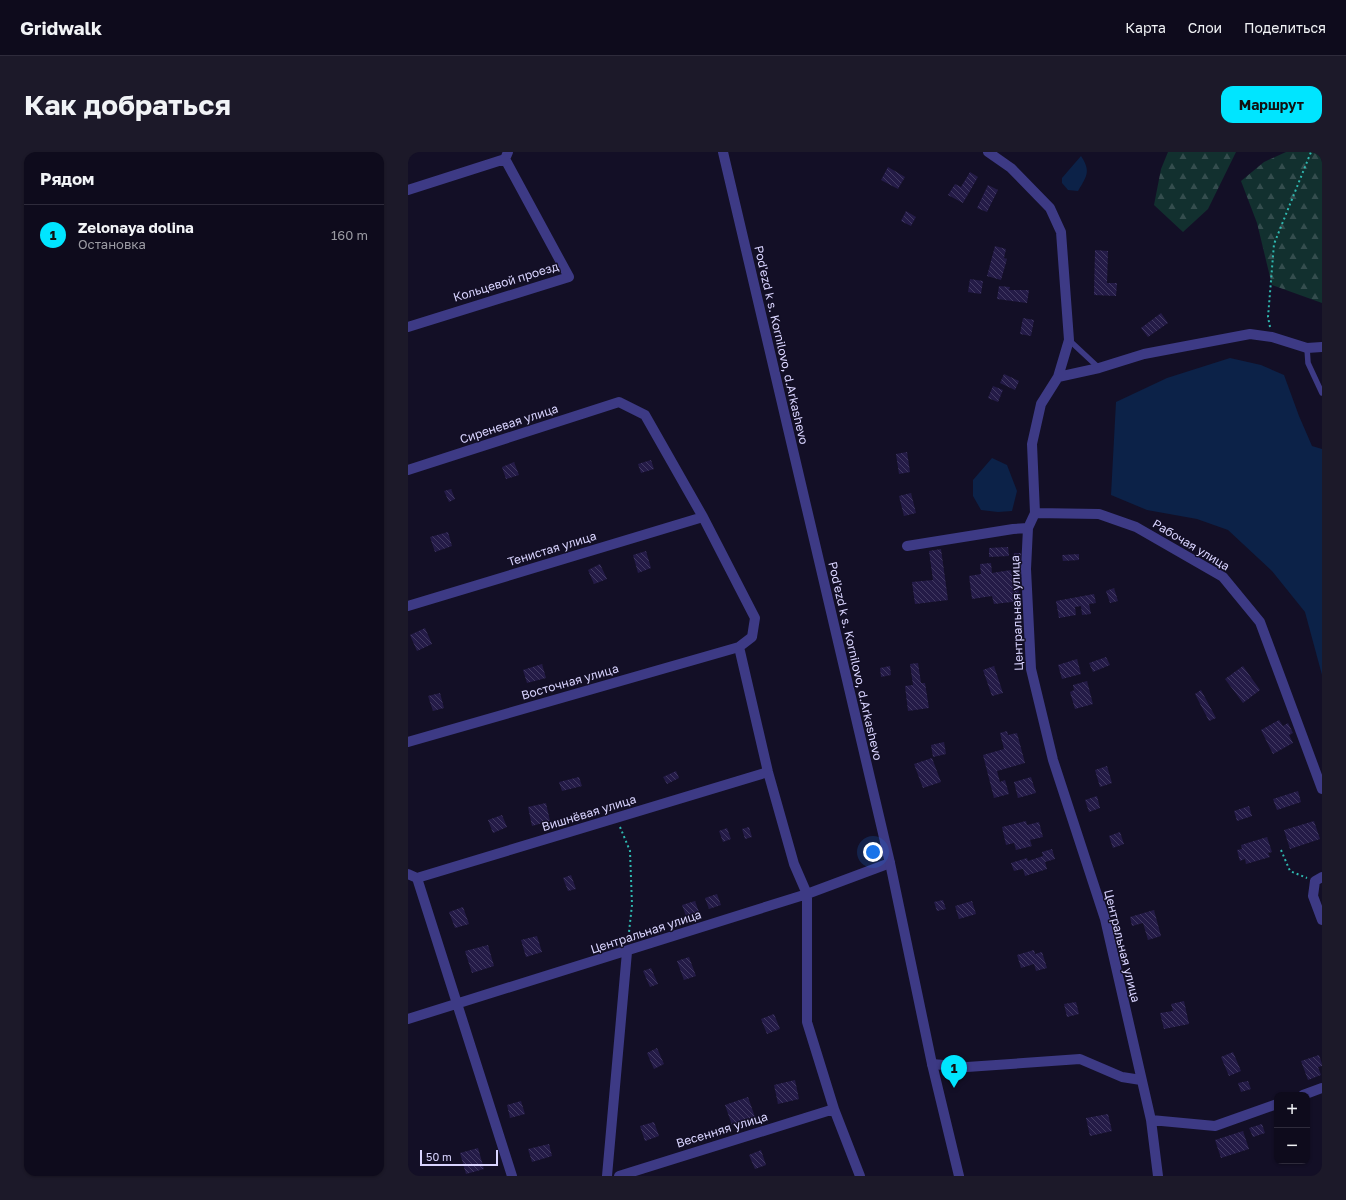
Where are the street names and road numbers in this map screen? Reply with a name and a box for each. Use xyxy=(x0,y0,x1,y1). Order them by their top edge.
street label: Pod'ezd k s. Kornilovo, d.Arkashevo xyxy=(751,244,812,446)
street label: Кольцевой проезд xyxy=(451,258,560,305)
street label: Сиреневая улица xyxy=(458,401,560,447)
street label: Рабочая улица xyxy=(1150,516,1233,574)
street label: Тенистая улица xyxy=(506,528,598,569)
street label: Центральная улица xyxy=(1007,555,1026,671)
street label: Pod'ezd k s. Kornilovo, d.Arkashevo xyxy=(825,560,886,762)
street label: Восточная улица xyxy=(519,660,620,703)
street label: Вишнёвая улица xyxy=(540,791,638,834)
street label: Центральная улица xyxy=(1101,888,1144,1004)
street label: Центральная улица xyxy=(588,906,703,957)
street label: Весенняя улица xyxy=(674,1108,769,1151)

